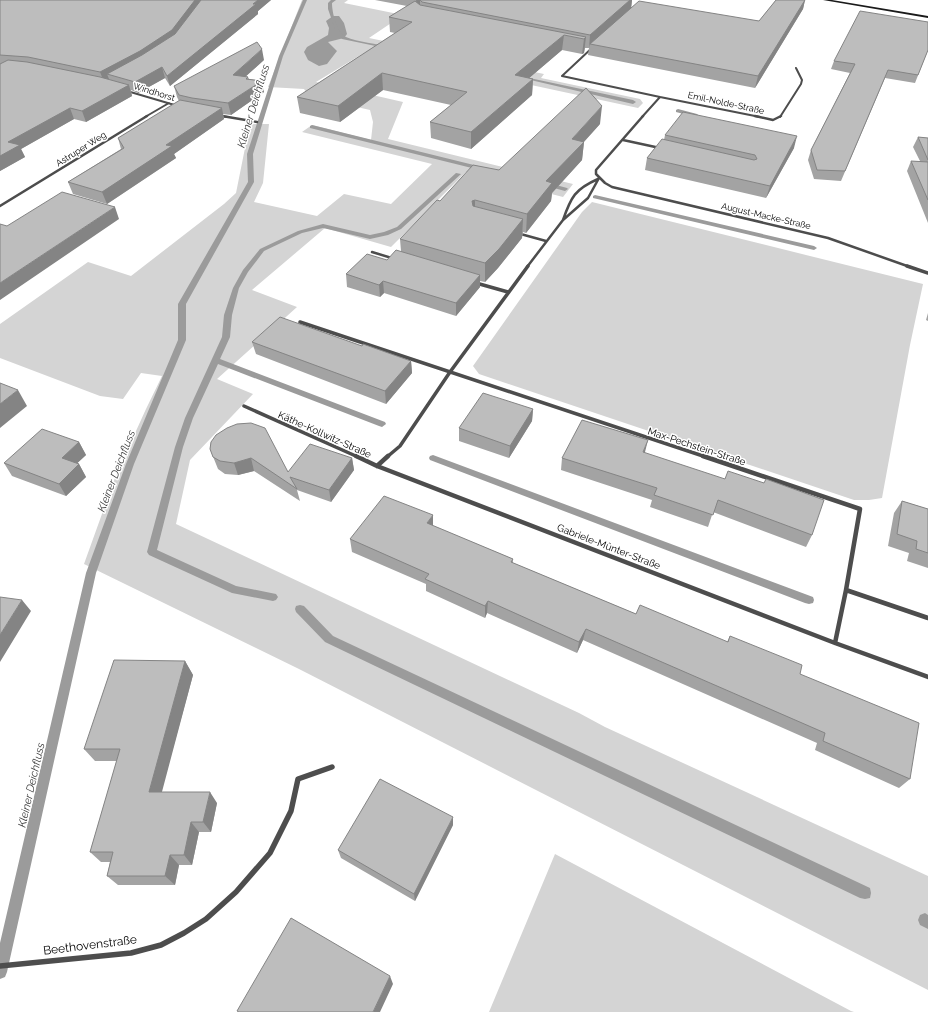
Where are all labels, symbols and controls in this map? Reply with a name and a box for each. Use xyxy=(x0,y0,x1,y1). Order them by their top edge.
water label: Kleiner Deichfluss xyxy=(235,63,272,149)
street label: Windhorst xyxy=(132,81,176,103)
street label: Emil-Nolde-Straße xyxy=(687,90,766,116)
street label: Astruper Weg xyxy=(54,130,108,168)
street label: August-Macke-Straße xyxy=(720,201,812,231)
street label: Käthe-Kollwitz-Straße xyxy=(277,409,373,460)
street label: Max-Pechstein-Straße xyxy=(646,425,747,468)
water label: Kleiner Deichfluss xyxy=(95,428,138,514)
street label: Gabriele-Münter-Straße xyxy=(556,522,662,571)
water label: Kleiner Deichfluss xyxy=(15,741,48,829)
street label: Beethovenstraße xyxy=(42,932,138,958)

